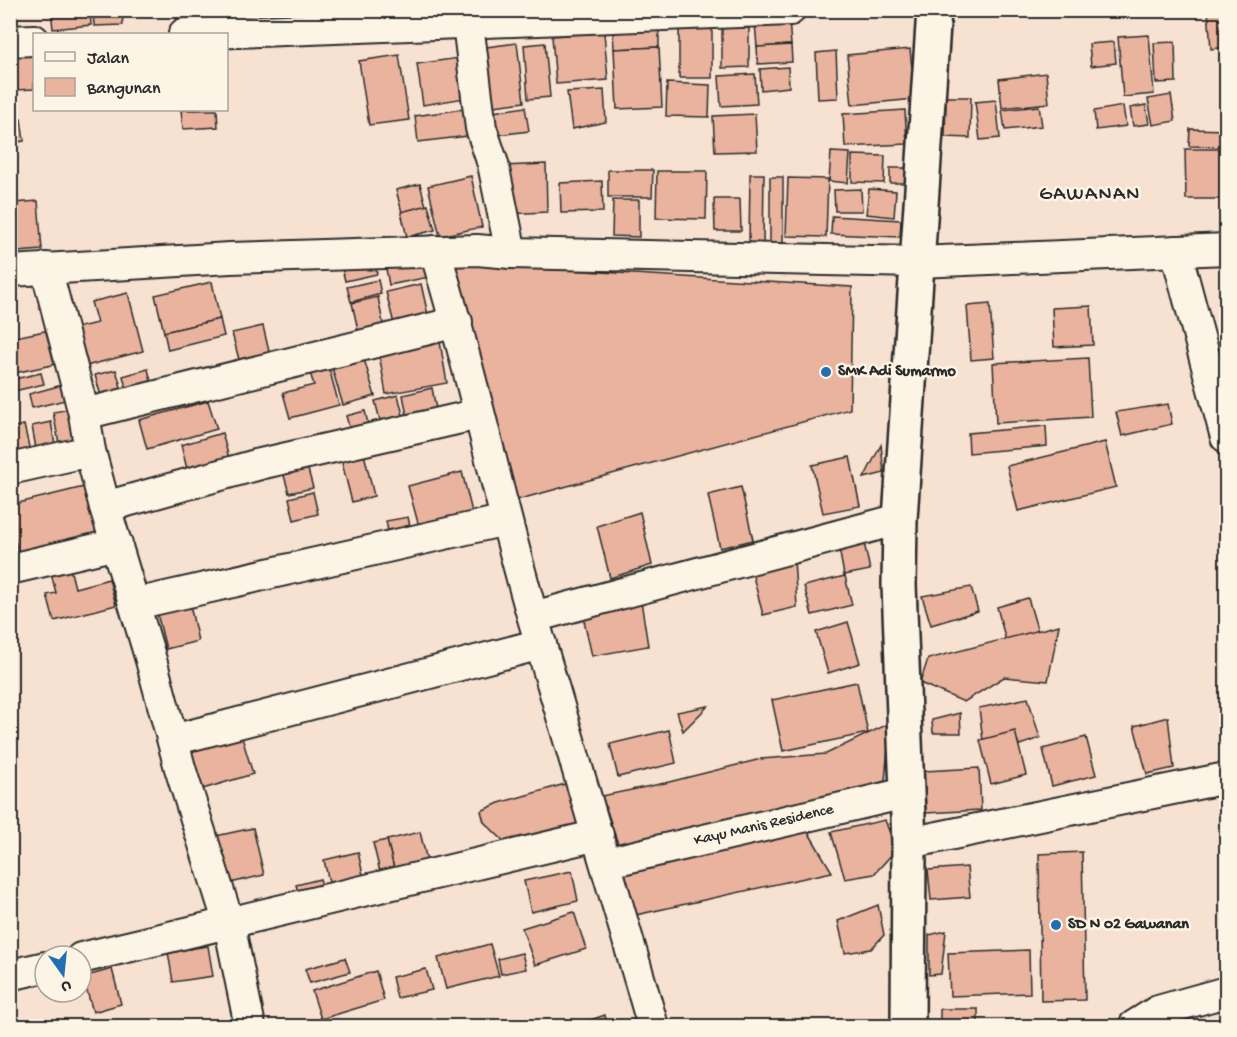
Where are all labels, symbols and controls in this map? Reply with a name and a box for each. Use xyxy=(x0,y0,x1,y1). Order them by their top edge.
legend xyxy=(33,33,228,111)
text: Jalan xyxy=(87,49,129,70)
text: Bangunan xyxy=(86,79,161,100)
district label: GAWANAN xyxy=(1039,184,1141,207)
place label: SMK Adi Sumarmo xyxy=(838,363,956,382)
marker: SMK Adi Sumarmo xyxy=(819,365,833,379)
street label: Kayu Manis Residence xyxy=(692,801,836,851)
place label: SD N 02 Gawanan xyxy=(1068,916,1189,935)
marker: SD N 02 Gawanan xyxy=(1049,918,1063,932)
north arrow xyxy=(33,944,93,1004)
text: U xyxy=(58,975,73,996)

